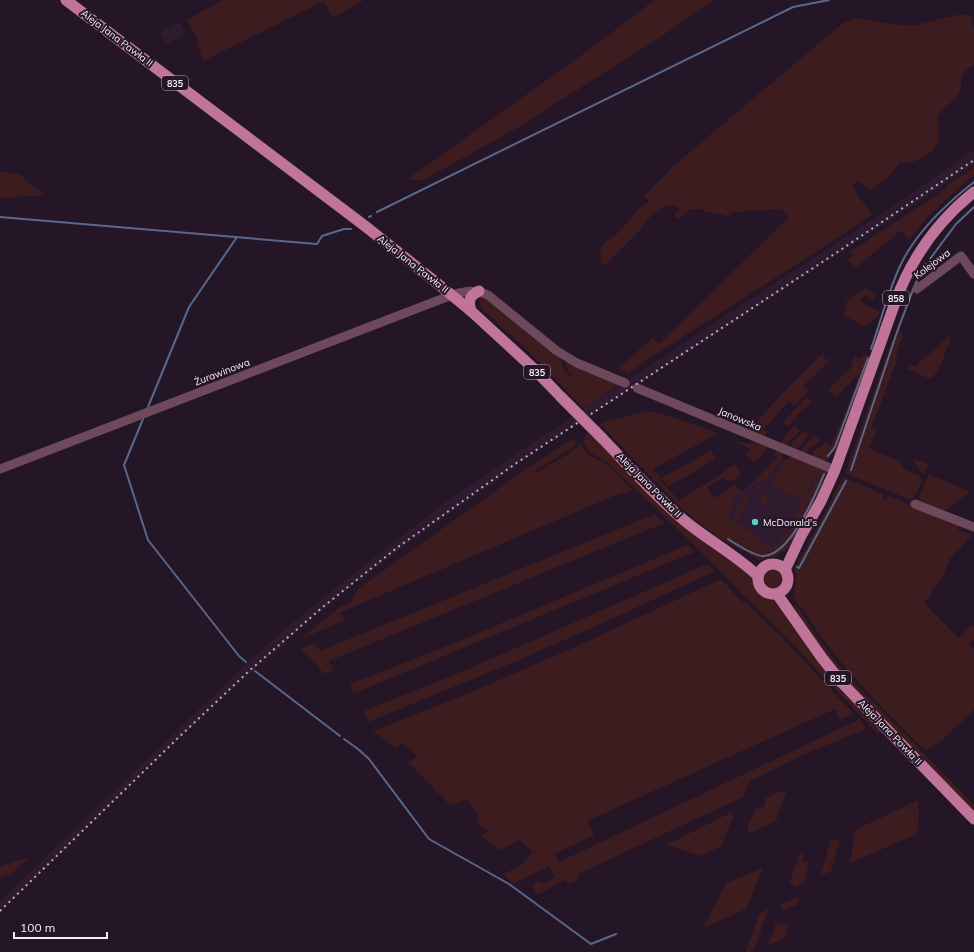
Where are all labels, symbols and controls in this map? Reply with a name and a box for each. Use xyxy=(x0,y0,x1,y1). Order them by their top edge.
street label: Aleja Jana Pawła II xyxy=(78,7,156,69)
road number: 835 xyxy=(162,76,188,90)
street label: Aleja Jana Pawła II xyxy=(375,232,451,296)
street label: Kolejowa xyxy=(911,246,953,282)
road number: 858 xyxy=(883,291,909,305)
street label: Żurawinowa xyxy=(192,355,252,389)
road number: 835 xyxy=(524,365,550,379)
street label: Janowska xyxy=(717,404,763,434)
street label: Aleja Jana Pawła II xyxy=(614,450,684,520)
place label: McDonald's xyxy=(763,516,817,529)
marker: McDonald's xyxy=(750,517,760,527)
road number: 835 xyxy=(825,671,851,685)
street label: Aleja Jana Pawła II xyxy=(855,696,925,768)
scale bar xyxy=(14,914,107,940)
text: 100 m xyxy=(20,920,55,935)

